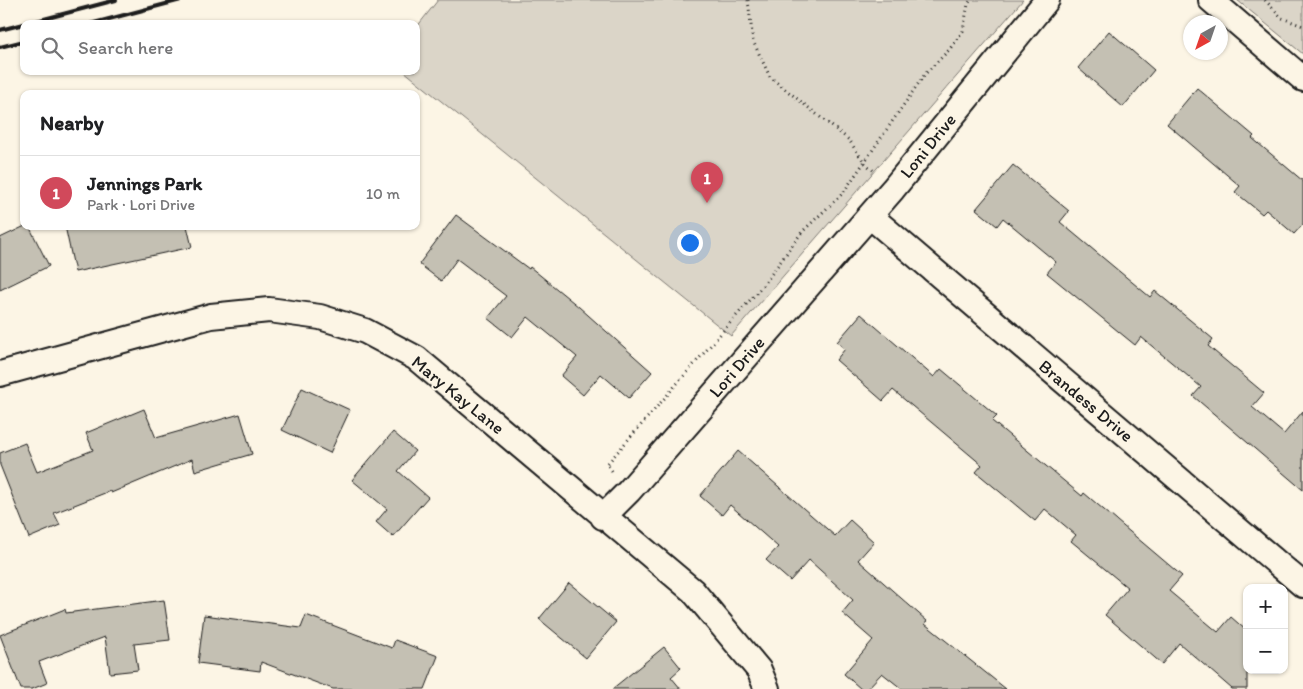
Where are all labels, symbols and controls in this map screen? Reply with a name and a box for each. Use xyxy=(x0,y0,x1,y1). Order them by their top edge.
north arrow xyxy=(1183,15,1228,60)
search box xyxy=(20,20,420,75)
icon: search xyxy=(38,34,66,62)
text: Search here xyxy=(78,36,173,59)
street label: Loni Drive xyxy=(895,109,961,183)
text: Nearby xyxy=(40,110,104,135)
pin: 1 xyxy=(691,162,723,203)
text: Jennings Park xyxy=(87,172,202,195)
text: 1 xyxy=(52,184,60,203)
text: 10 m xyxy=(366,184,400,203)
text: Park · Lori Drive xyxy=(87,195,195,214)
your location xyxy=(677,230,703,256)
street label: Lori Drive xyxy=(704,332,770,402)
street label: Mary Kay Lane xyxy=(407,351,509,439)
street label: Brandess Drive xyxy=(1034,355,1138,447)
map controls xyxy=(1243,584,1288,674)
button: + xyxy=(1243,584,1288,629)
button: − xyxy=(1243,629,1288,674)

